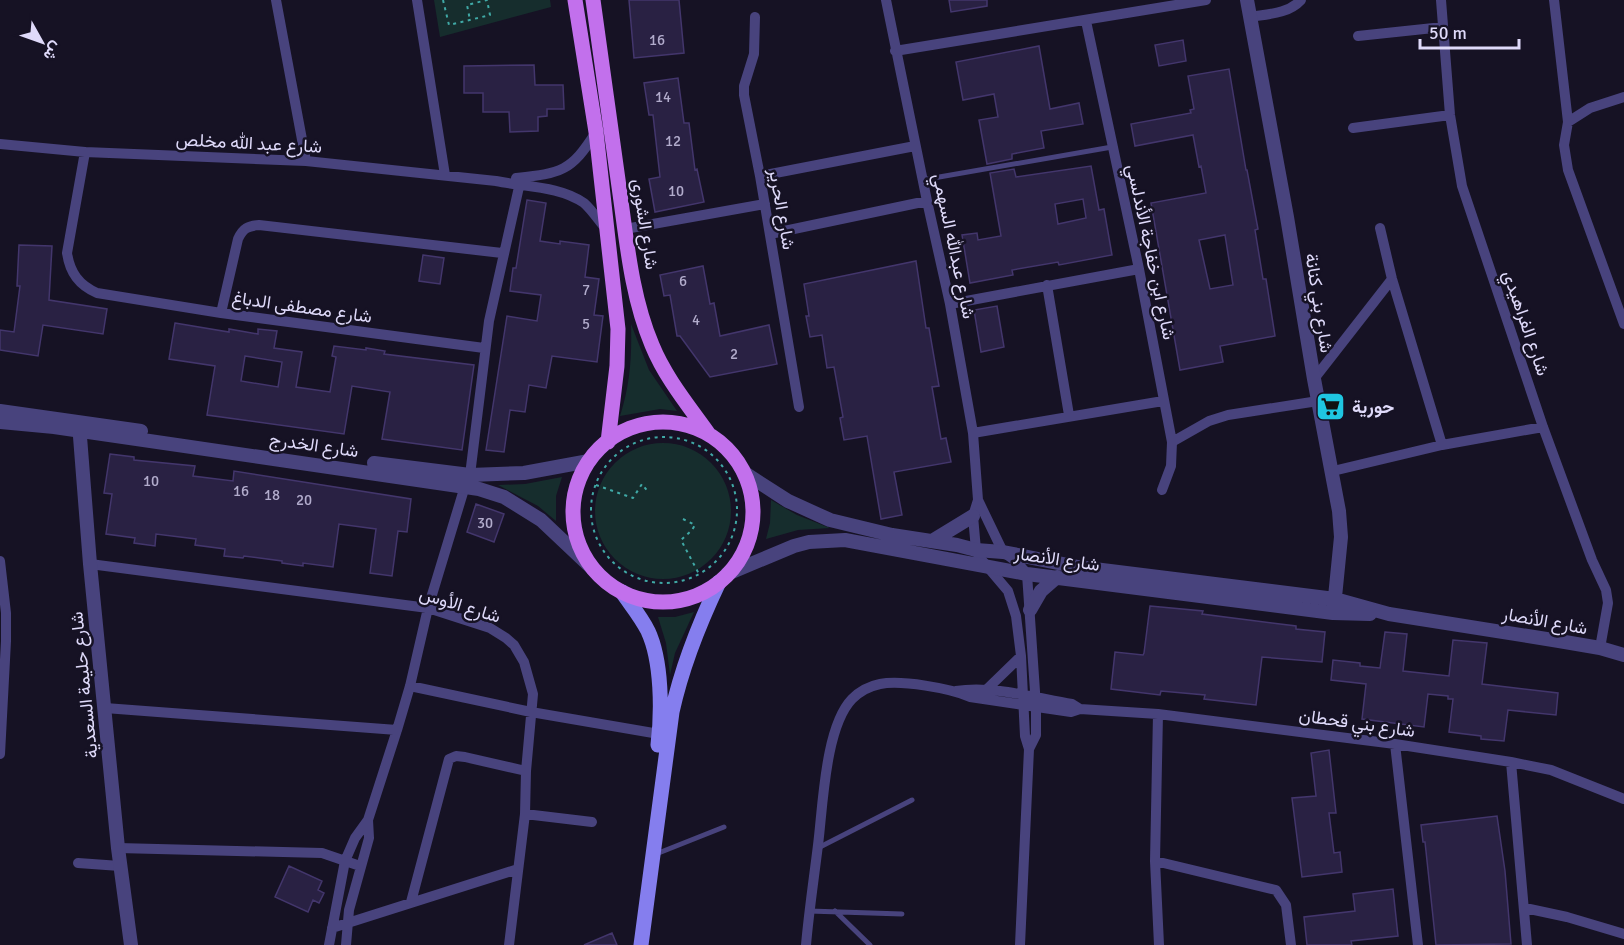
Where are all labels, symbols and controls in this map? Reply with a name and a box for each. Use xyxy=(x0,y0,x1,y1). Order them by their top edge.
north arrow xyxy=(12,12,72,72)
scale bar xyxy=(1420,12,1519,50)
text: 50 m xyxy=(1429,22,1467,44)
house number: 16 xyxy=(649,31,665,49)
text: ش xyxy=(39,37,67,65)
house number: 14 xyxy=(655,88,671,106)
street label: شارع عبد الله مخلص xyxy=(175,128,323,159)
house number: 12 xyxy=(665,132,681,150)
street label: شارع ابن خفاجة الأندلسي xyxy=(1118,162,1180,343)
street label: شارع الحرير xyxy=(763,166,800,251)
street label: شارع عبدالله السهمي xyxy=(924,171,980,321)
street label: شارع الشورى xyxy=(626,177,663,271)
house number: 10 xyxy=(668,182,684,200)
street label: شارع بني كنانة xyxy=(1296,252,1338,355)
street label: شارع الفراهيدي xyxy=(1494,268,1554,380)
house number: 6 xyxy=(679,272,687,290)
house number: 7 xyxy=(582,281,590,299)
street label: شارع مصطفى الدباغ xyxy=(230,286,373,329)
house number: 4 xyxy=(692,311,700,329)
house number: 5 xyxy=(582,315,590,333)
house number: 2 xyxy=(730,345,738,363)
supermarket icon: حورية xyxy=(1315,391,1347,423)
place label: حورية xyxy=(1352,396,1394,418)
street label: شارع الخدرج xyxy=(268,428,360,463)
house number: 10 xyxy=(143,472,159,490)
house number: 16 xyxy=(233,482,249,500)
house number: 18 xyxy=(264,486,280,504)
house number: 20 xyxy=(296,491,312,509)
house number: 30 xyxy=(477,514,493,532)
street label: شارع الأنصار xyxy=(1012,542,1101,577)
street label: شارع الأوس xyxy=(416,582,503,629)
street label: شارع الأنصار xyxy=(1500,603,1589,640)
street label: شارع حليمة السعدية xyxy=(65,610,104,759)
street label: شارع بني قحطان xyxy=(1297,704,1416,746)

